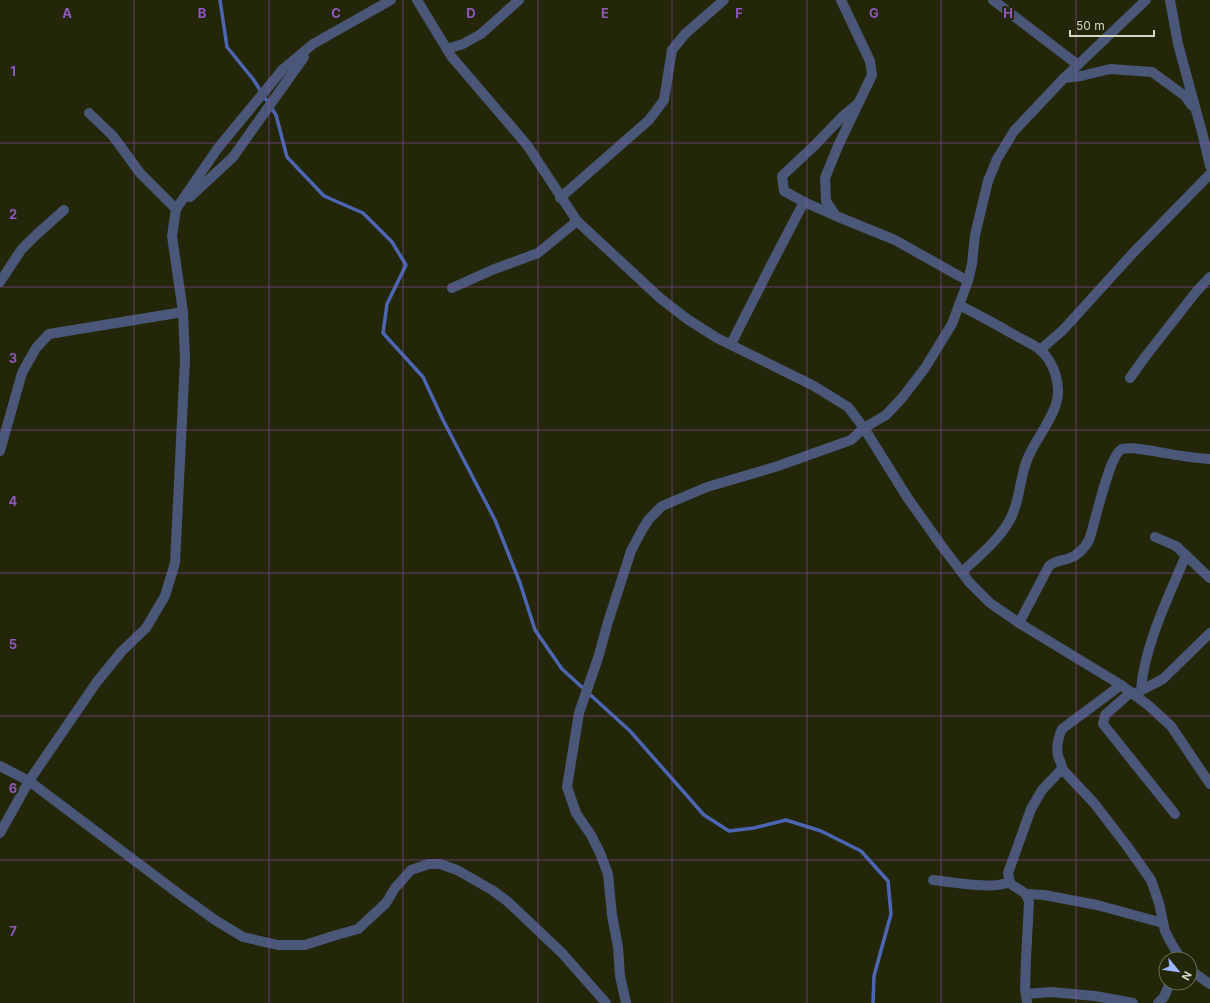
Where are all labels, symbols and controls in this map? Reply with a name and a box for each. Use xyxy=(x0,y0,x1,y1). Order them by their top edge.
text: A xyxy=(62,5,72,21)
text: B xyxy=(198,5,207,21)
text: C xyxy=(331,5,341,21)
text: D xyxy=(466,5,476,21)
text: E xyxy=(601,5,609,21)
text: F xyxy=(735,5,743,21)
text: G xyxy=(869,5,879,21)
text: H xyxy=(1003,5,1013,21)
scale bar xyxy=(1070,12,1154,38)
text: 50 m xyxy=(1076,18,1105,33)
text: 1 xyxy=(10,63,16,79)
text: 2 xyxy=(9,206,17,222)
text: 3 xyxy=(9,350,17,366)
text: 4 xyxy=(9,493,18,509)
text: 5 xyxy=(9,636,17,652)
text: 6 xyxy=(9,780,17,796)
text: 7 xyxy=(9,923,17,939)
north arrow xyxy=(1158,951,1198,991)
text: N xyxy=(1179,969,1195,983)

